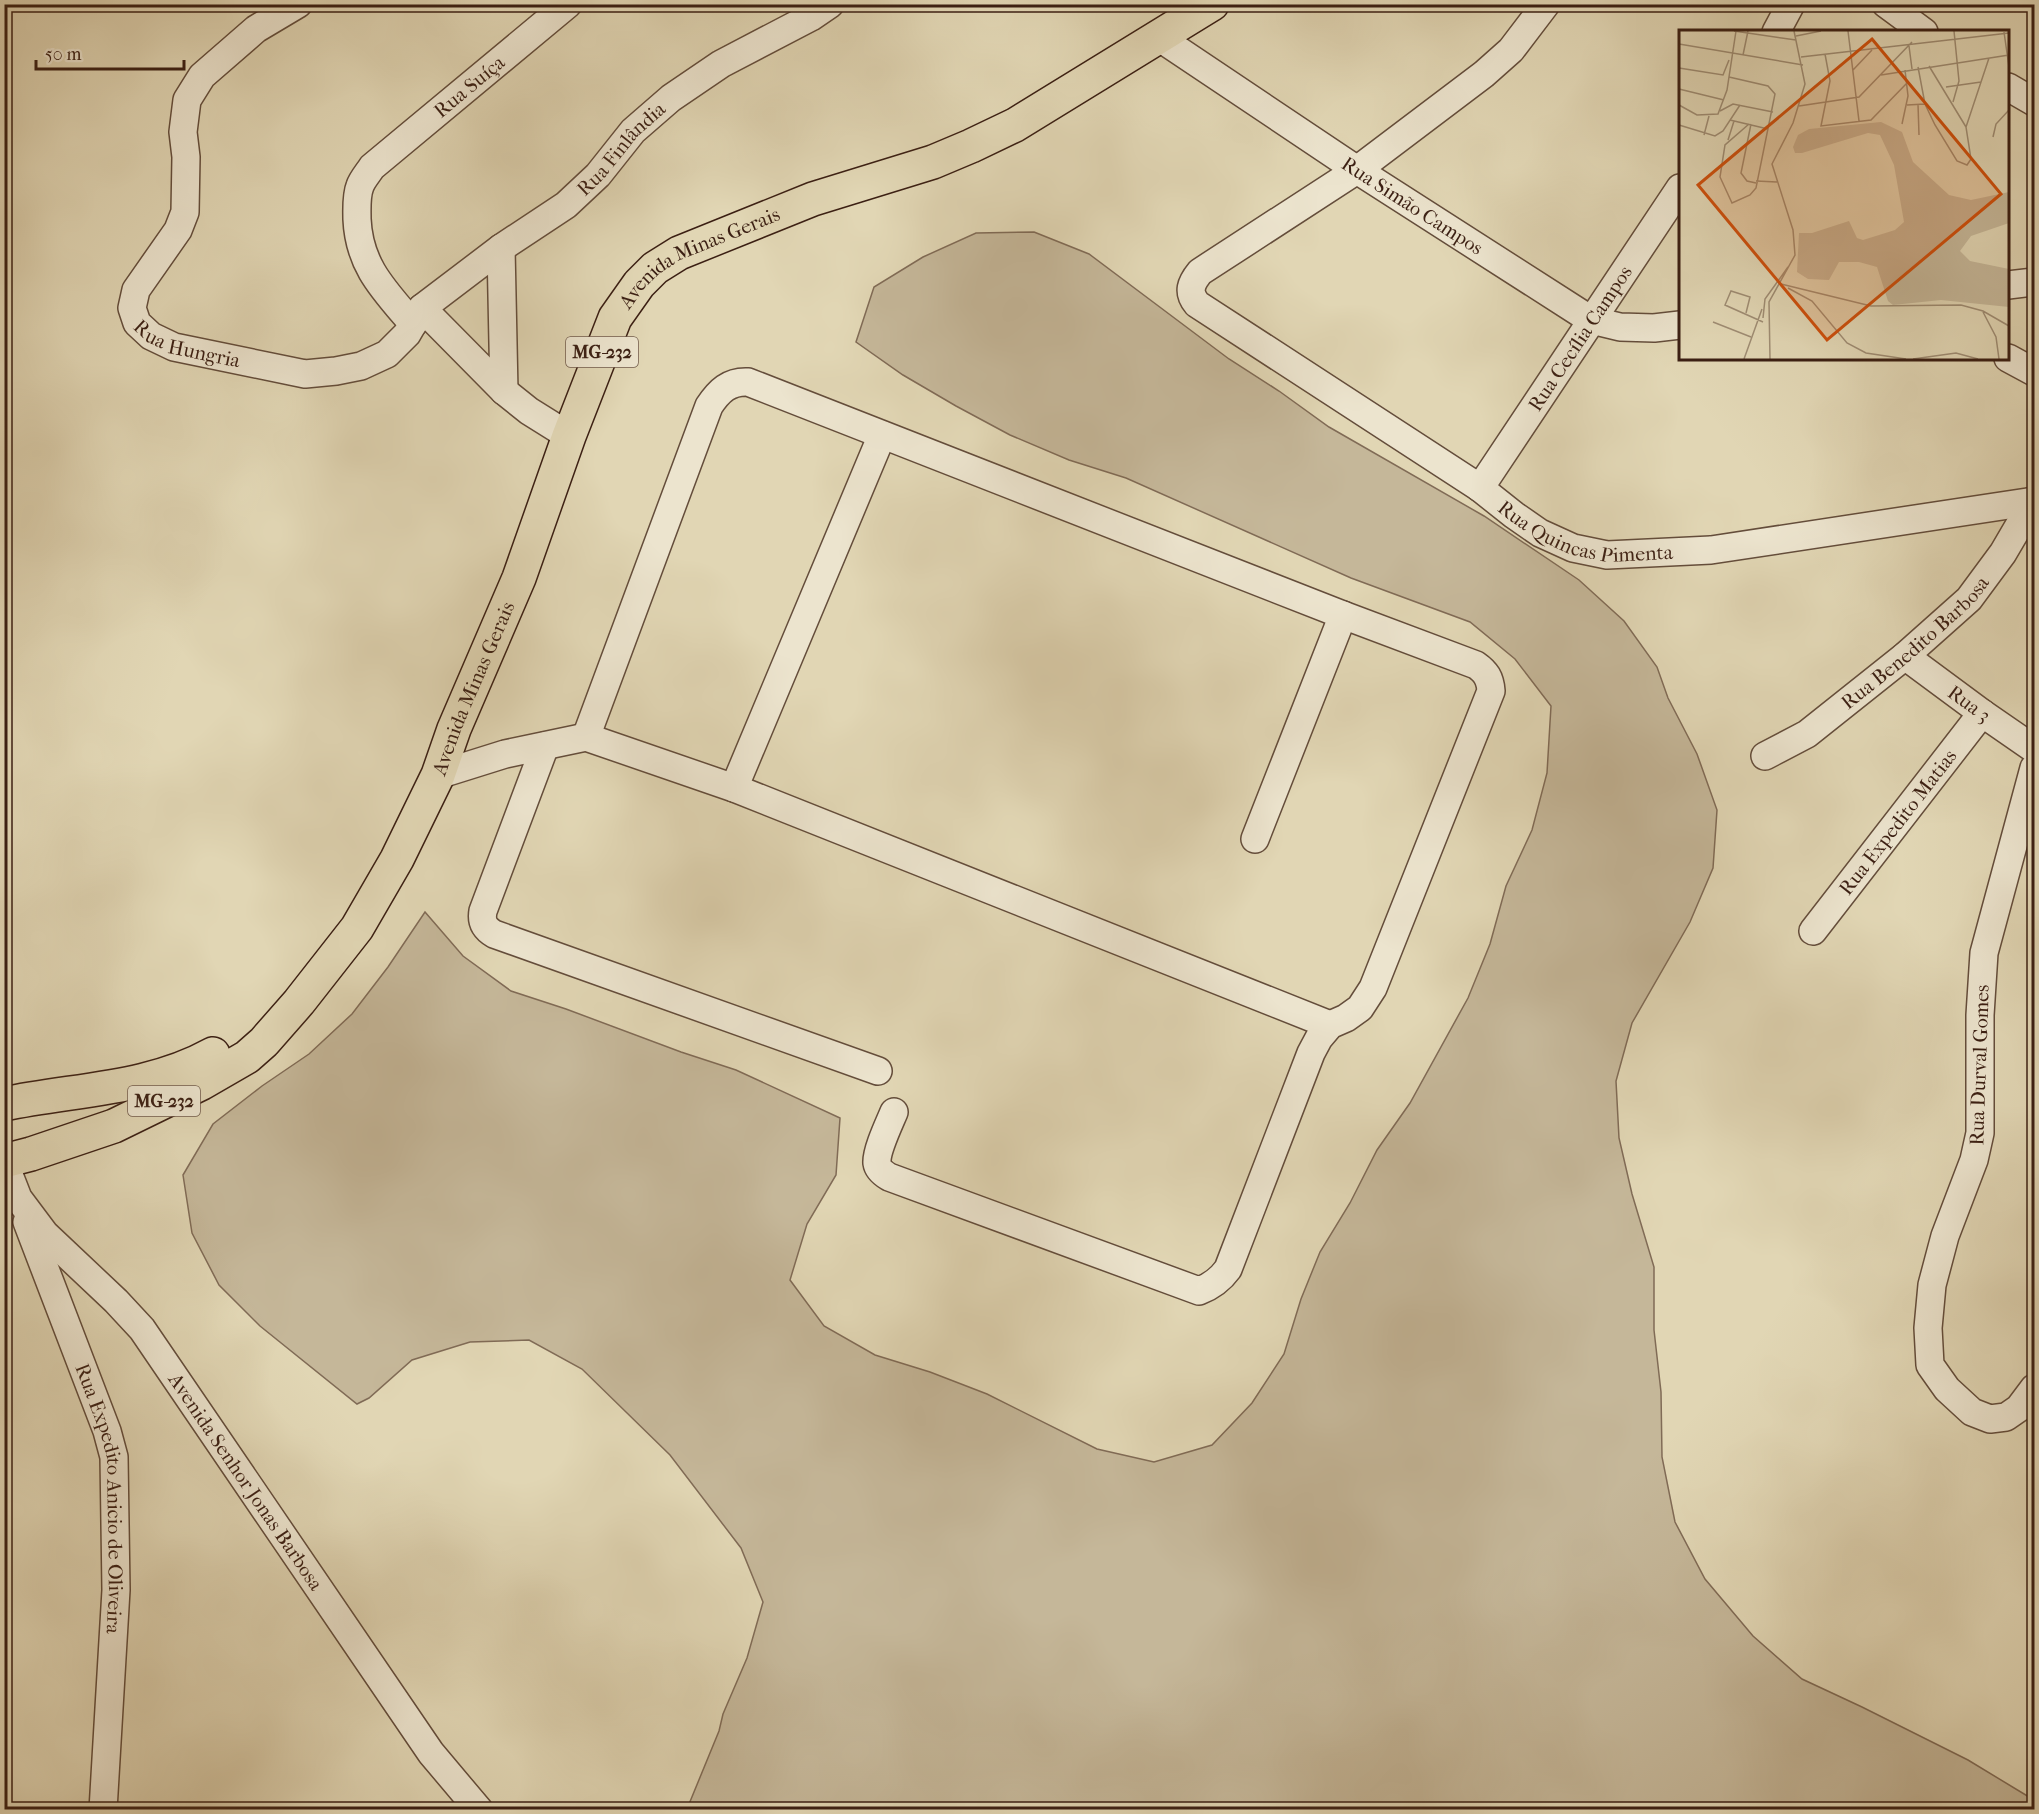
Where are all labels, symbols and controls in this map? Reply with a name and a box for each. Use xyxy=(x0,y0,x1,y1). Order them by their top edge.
inset map xyxy=(1679,30,2009,360)
scale bar xyxy=(36,33,184,71)
text: 50 m xyxy=(45,44,82,65)
street label: Rua Suíça xyxy=(430,50,510,122)
street label: Rua Finlândia xyxy=(572,97,671,201)
street label: Rua Simão Campos xyxy=(1337,152,1487,260)
street label: Avenida Minas Gerais xyxy=(614,203,783,314)
street label: Rua Cecília Campos xyxy=(1524,261,1637,416)
street label: Rua Hungria xyxy=(129,315,243,373)
road number: MG-232 xyxy=(566,337,638,367)
street label: Rua Quincas Pimenta xyxy=(1493,496,1674,568)
street label: Rua Benedito Barbosa xyxy=(1837,571,1994,714)
street label: Avenida Minas Gerais xyxy=(427,598,519,779)
street label: Rua 3 xyxy=(1943,681,1995,727)
street label: Rua Expedito Matias xyxy=(1834,745,1962,900)
street label: Rua Durval Gomes xyxy=(1965,984,1994,1146)
road number: MG-232 xyxy=(128,1086,200,1116)
street label: Rua Expedito Anicio de Oliveira xyxy=(70,1360,127,1635)
street label: Avenida Senhor Jonas Barbosa xyxy=(163,1368,328,1595)

